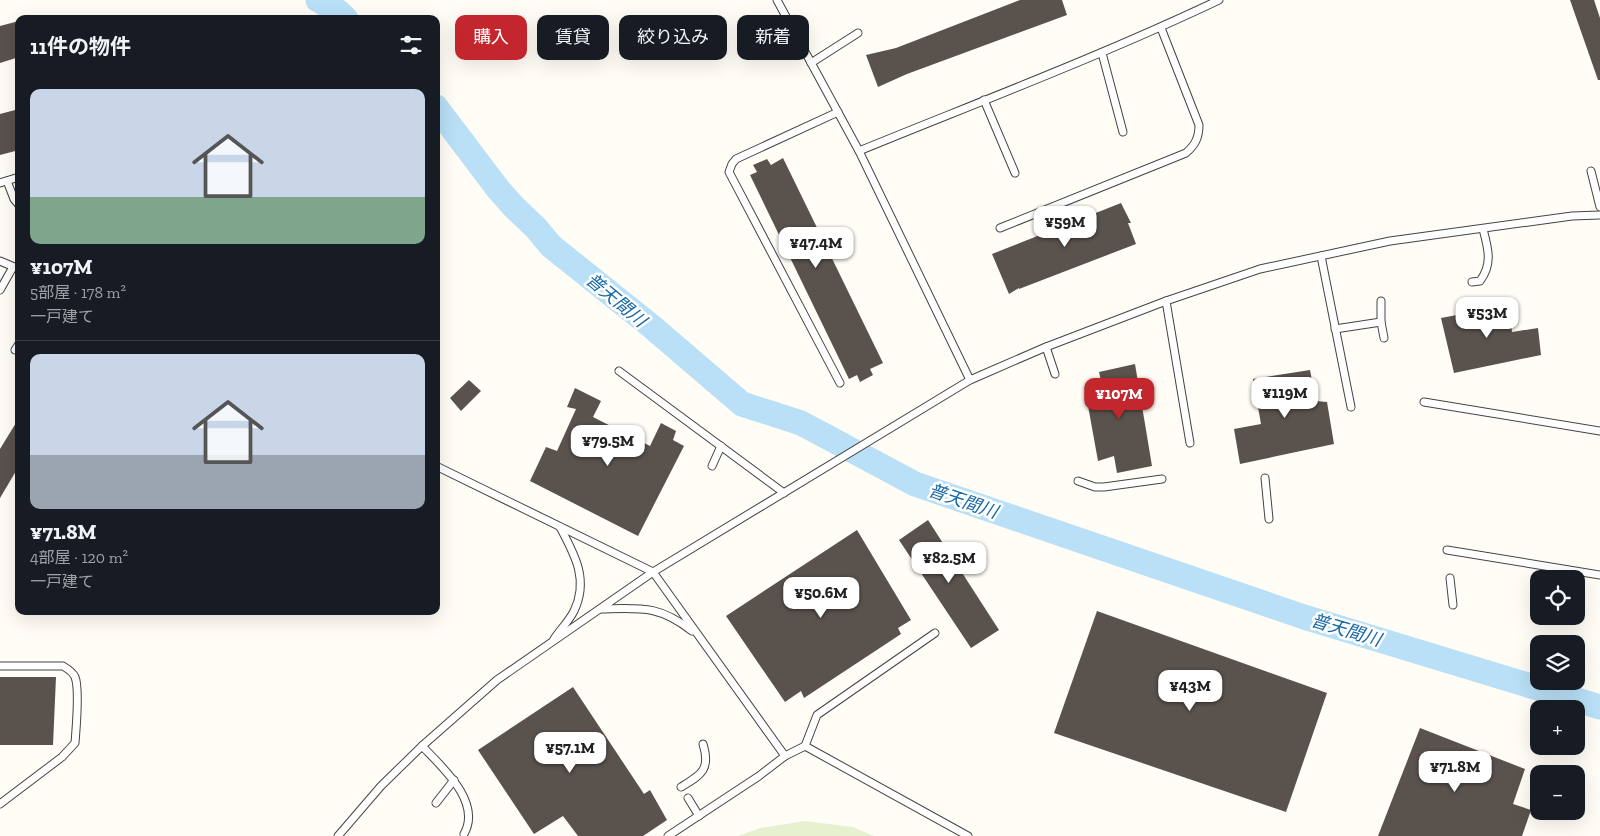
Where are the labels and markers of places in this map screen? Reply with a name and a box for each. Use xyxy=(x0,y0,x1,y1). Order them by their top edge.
pin: ¥59M xyxy=(1035,206,1095,248)
pin: ¥47.4M xyxy=(775,226,857,269)
pin: ¥53M xyxy=(1457,296,1517,339)
pin: ¥119M xyxy=(1250,376,1320,419)
pin: ¥107M xyxy=(1084,378,1154,420)
pin: ¥79.5M xyxy=(567,424,649,467)
pin: ¥82.5M xyxy=(908,542,990,584)
pin: ¥50.6M xyxy=(780,576,862,619)
pin: ¥43M xyxy=(1160,670,1220,712)
pin: ¥57.1M xyxy=(529,732,611,774)
pin: ¥71.8M xyxy=(1414,750,1496,793)

